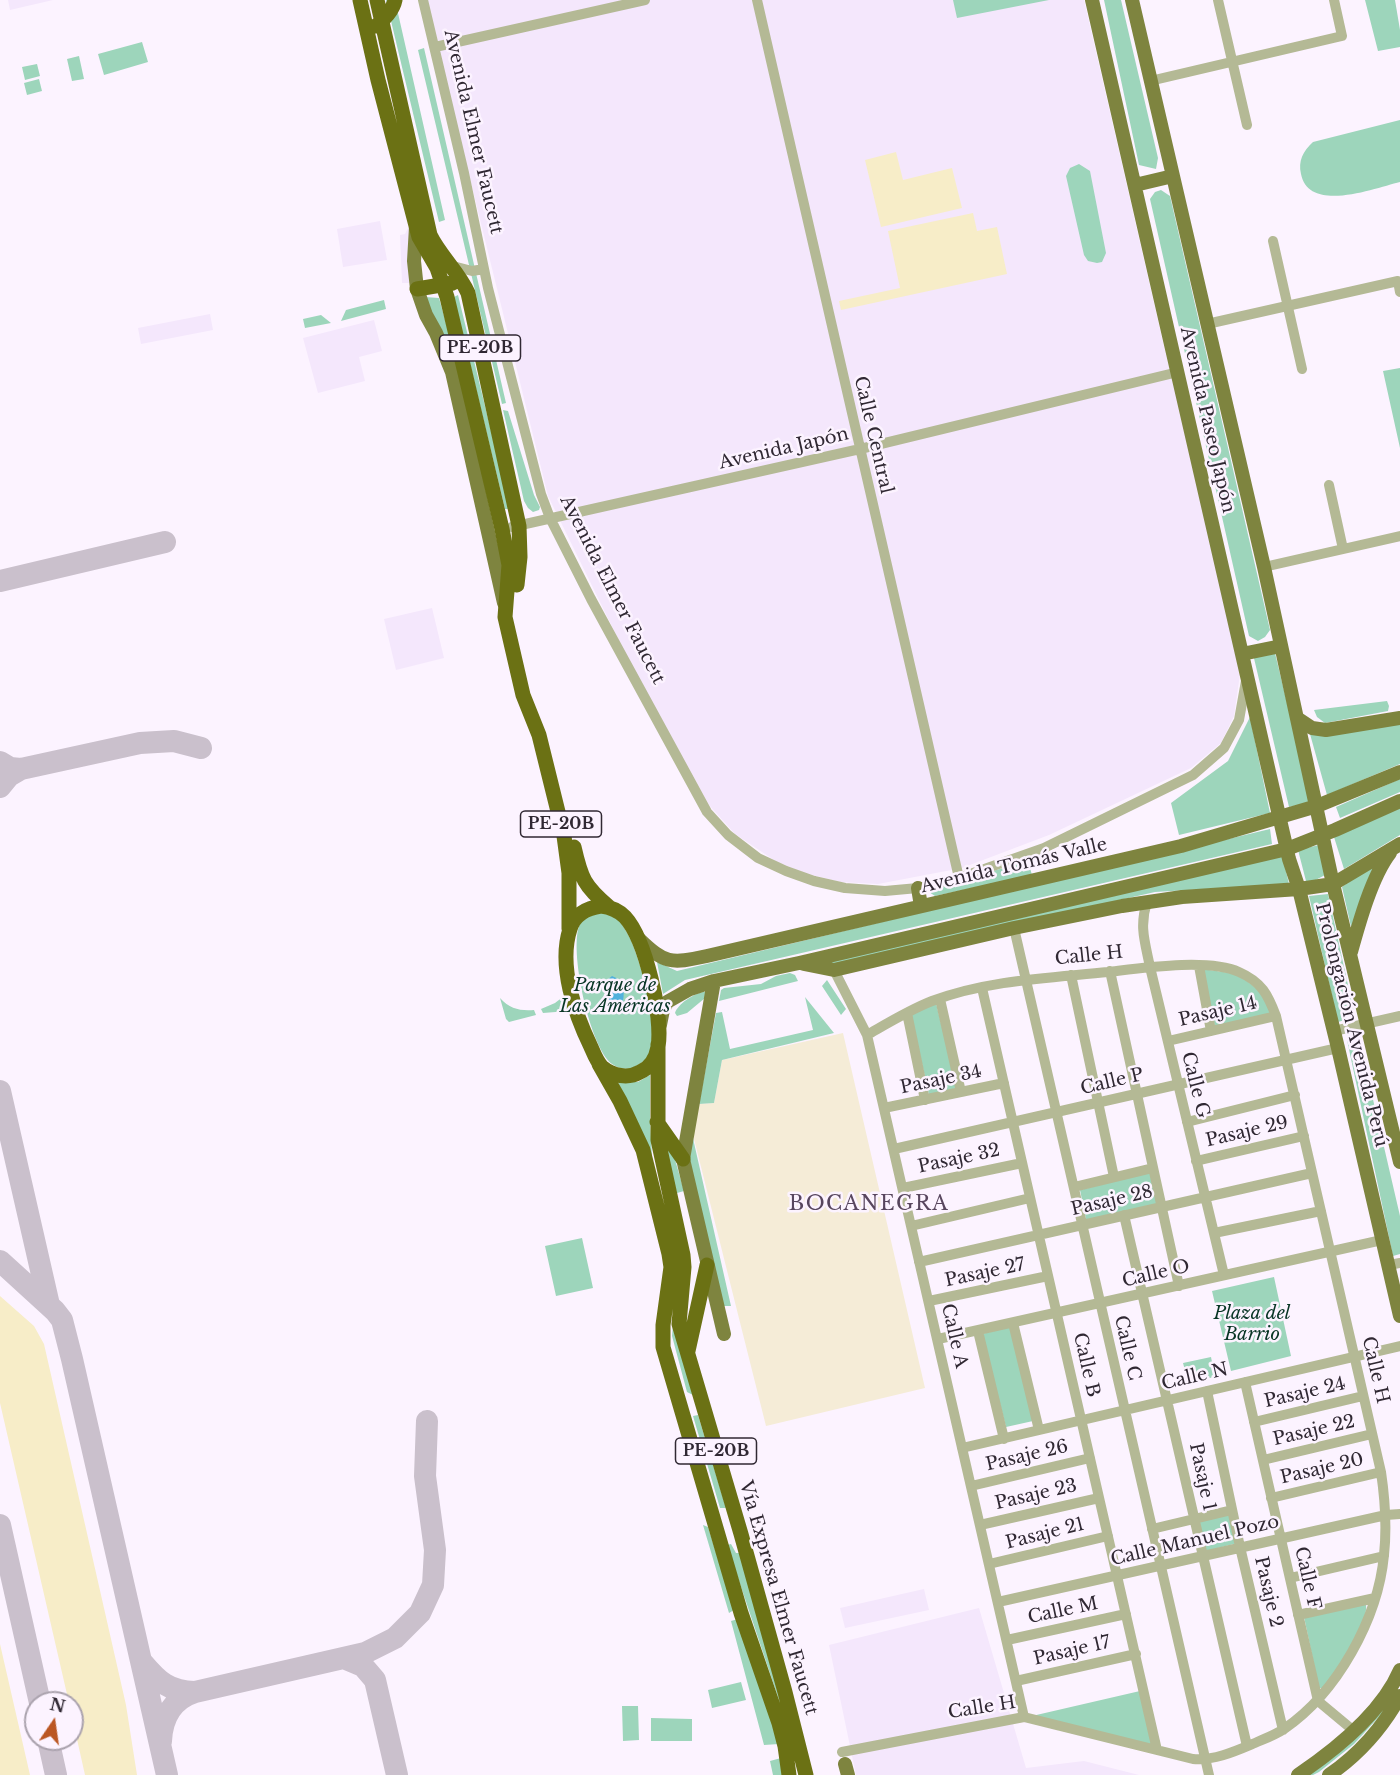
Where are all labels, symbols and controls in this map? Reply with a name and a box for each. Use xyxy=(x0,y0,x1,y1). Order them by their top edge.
street label: Avenida Elmer Faucett xyxy=(439,28,507,236)
street label: Avenida Paseo Japón xyxy=(1175,325,1239,515)
road number: PE-20B xyxy=(440,335,520,361)
street label: Calle Central xyxy=(849,374,897,496)
street label: Avenida Japón xyxy=(717,424,851,474)
street label: Avenida Elmer Faucett xyxy=(555,492,669,688)
road number: PE-20B xyxy=(520,811,602,837)
street label: Avenida Tomás Valle xyxy=(919,834,1109,898)
street label: Prolongación Avenida Perú xyxy=(1310,901,1392,1149)
street label: Calle H xyxy=(1054,942,1124,970)
park label: Parque de Las Américas xyxy=(559,975,671,1018)
street label: Pasaje 14 xyxy=(1177,993,1259,1031)
street label: Calle G xyxy=(1176,1050,1214,1120)
street label: Pasaje 34 xyxy=(898,1061,984,1099)
street label: Calle P xyxy=(1078,1064,1146,1100)
street label: Pasaje 29 xyxy=(1204,1112,1290,1152)
street label: Pasaje 32 xyxy=(916,1140,1002,1178)
street label: Pasaje 28 xyxy=(1069,1181,1155,1221)
district label: BOCANEGRA xyxy=(789,1192,949,1216)
street label: Pasaje 27 xyxy=(943,1254,1027,1292)
street label: Calle O xyxy=(1120,1256,1192,1292)
street label: Calle A xyxy=(936,1302,972,1370)
park label: Plaza del Barrio xyxy=(1214,1303,1290,1346)
street label: Calle C xyxy=(1109,1313,1145,1383)
street label: Calle B xyxy=(1068,1331,1104,1399)
street label: Calle H xyxy=(1357,1334,1393,1406)
street label: Calle N xyxy=(1160,1359,1230,1395)
street label: Pasaje 24 xyxy=(1262,1373,1348,1413)
street label: Pasaje 22 xyxy=(1271,1411,1357,1451)
street label: Pasaje 26 xyxy=(984,1436,1070,1476)
road number: PE-20B xyxy=(676,1438,756,1464)
street label: Pasaje 1 xyxy=(1184,1441,1220,1513)
street label: Pasaje 20 xyxy=(1278,1449,1366,1489)
street label: Pasaje 23 xyxy=(993,1475,1079,1515)
street label: Vía Expresa Elmer Faucett xyxy=(734,1478,822,1718)
street label: Calle Manuel Pozo xyxy=(1109,1511,1281,1571)
street label: Pasaje 21 xyxy=(1003,1514,1087,1554)
street label: Calle F xyxy=(1289,1545,1325,1611)
street label: Pasaje 2 xyxy=(1249,1554,1287,1630)
street label: Calle M xyxy=(1026,1593,1100,1629)
street label: Pasaje 17 xyxy=(1031,1632,1113,1670)
north arrow xyxy=(24,1691,84,1751)
street label: Calle H xyxy=(947,1692,1017,1724)
text: N xyxy=(48,1694,67,1717)

